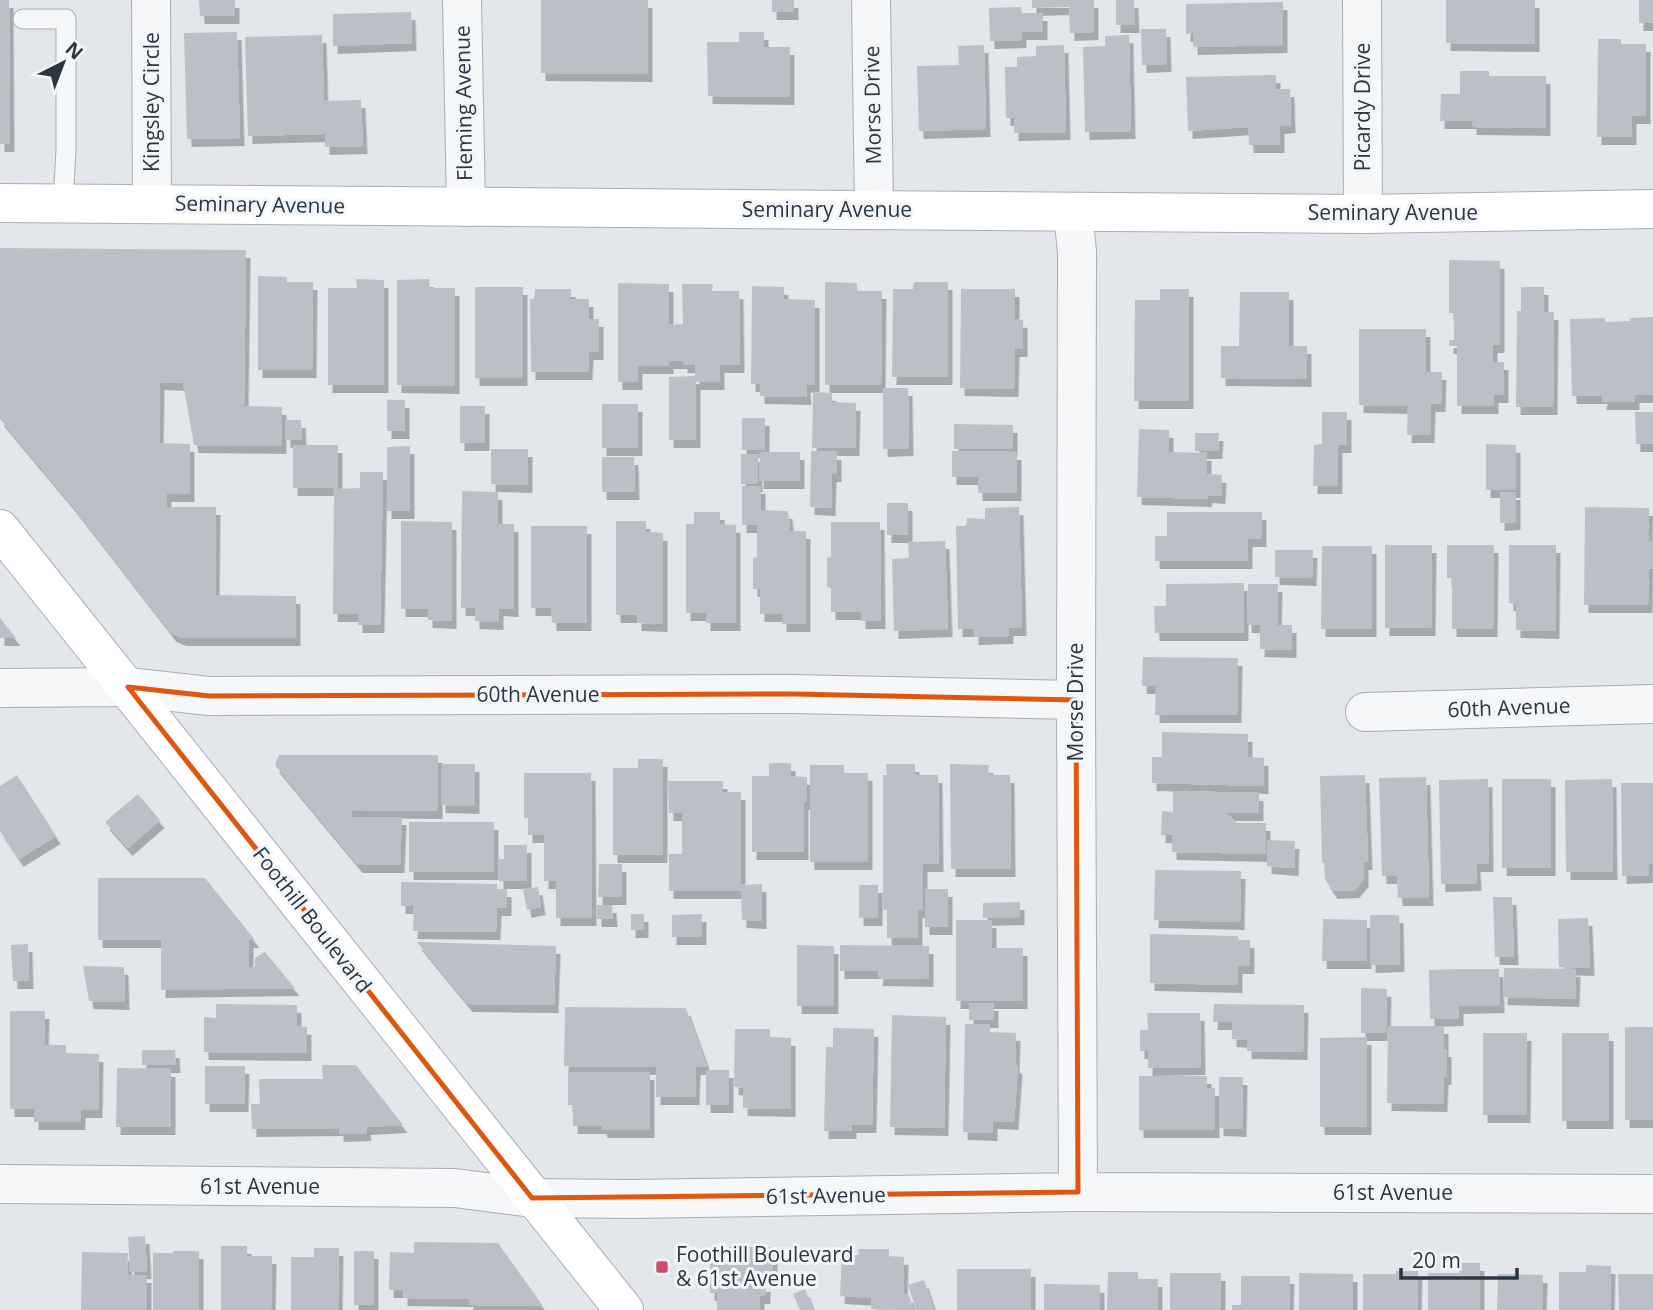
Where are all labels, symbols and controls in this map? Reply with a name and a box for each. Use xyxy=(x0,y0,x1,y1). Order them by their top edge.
street label: Fleming Avenue xyxy=(448,25,478,181)
north arrow xyxy=(28,28,98,98)
street label: Kingsley Circle xyxy=(137,32,165,172)
text: N xyxy=(60,36,89,65)
street label: Picardy Drive xyxy=(1348,43,1376,171)
street label: Morse Drive xyxy=(857,45,887,165)
street label: Seminary Avenue xyxy=(175,189,345,219)
street label: Seminary Avenue xyxy=(742,195,912,223)
street label: Seminary Avenue xyxy=(1308,198,1478,226)
street label: Morse Drive xyxy=(1061,643,1089,761)
street label: 60th Avenue xyxy=(477,680,599,708)
street label: 60th Avenue xyxy=(1447,691,1571,723)
street label: Foothill Boulevard xyxy=(247,841,378,998)
street label: 61st Avenue xyxy=(200,1172,320,1200)
street label: 61st Avenue xyxy=(1333,1178,1453,1206)
street label: 61st Avenue xyxy=(766,1180,886,1210)
scale bar xyxy=(1401,1236,1516,1280)
place label: Foothill Boulevard & 61st Avenue xyxy=(676,1240,854,1292)
text: 20 m xyxy=(1412,1246,1461,1274)
marker: Foothill Boulevard & 61st Avenue xyxy=(654,1259,670,1275)

